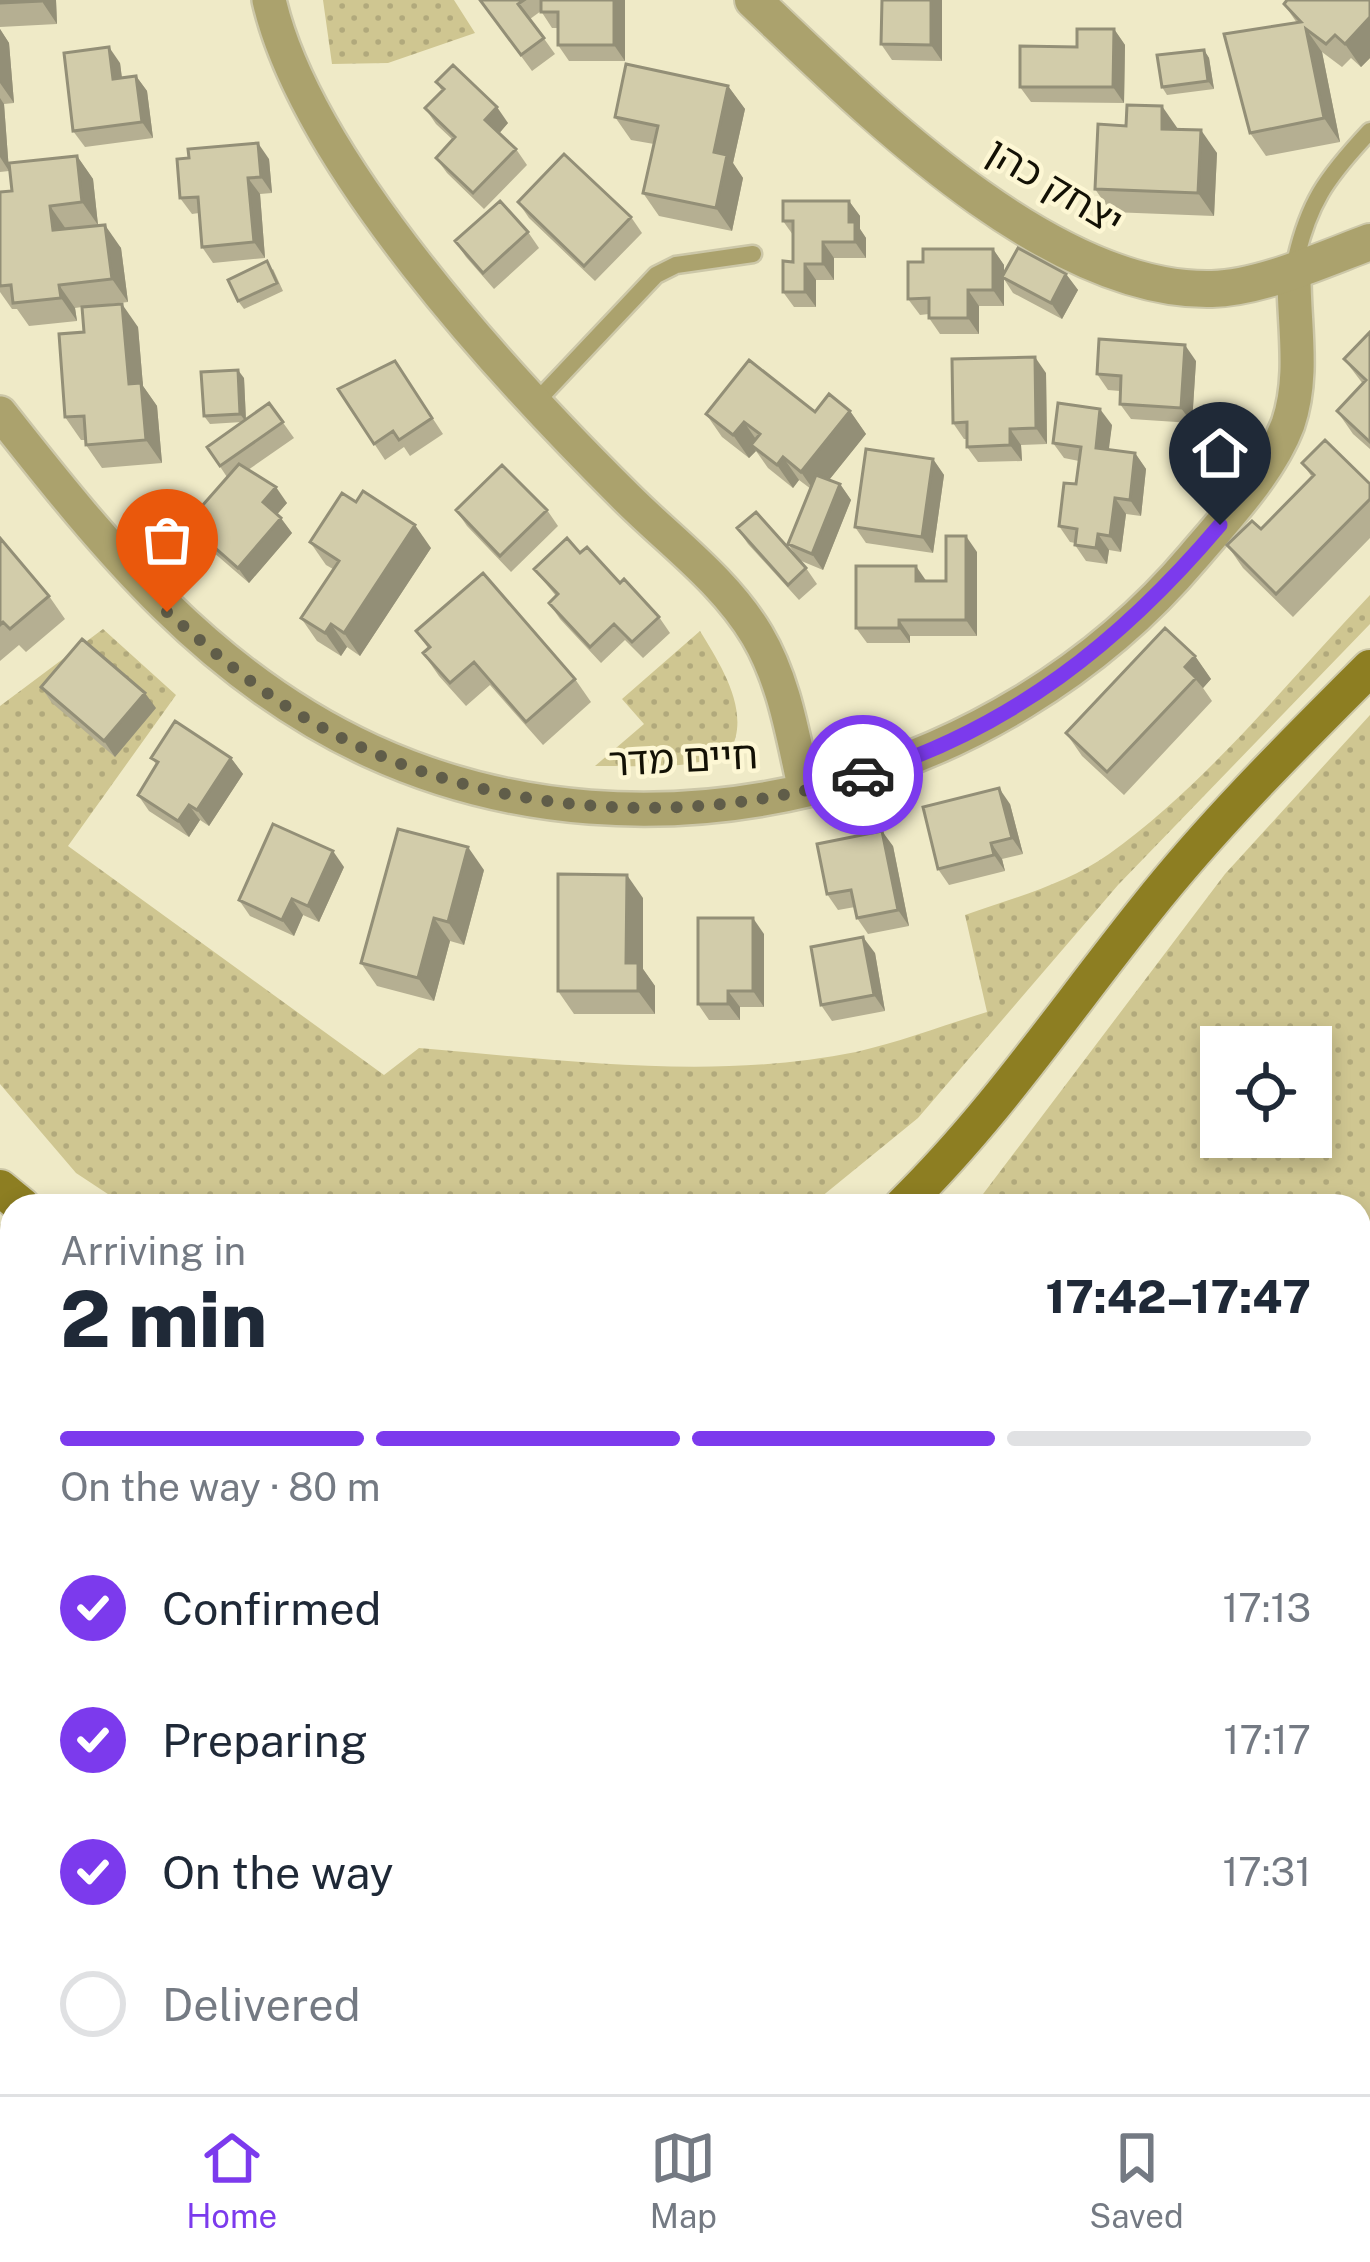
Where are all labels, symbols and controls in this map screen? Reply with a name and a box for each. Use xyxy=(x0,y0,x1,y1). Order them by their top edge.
street label: יצחק כהן xyxy=(979,128,1131,244)
pin xyxy=(1169,402,1271,525)
icon: home xyxy=(1187,420,1253,486)
pin xyxy=(116,489,218,612)
icon: bag xyxy=(134,507,200,573)
courier xyxy=(803,715,923,835)
street label: חיים מדר xyxy=(607,731,759,785)
icon: car xyxy=(830,742,896,808)
map controls xyxy=(1200,1026,1332,1158)
button: locate xyxy=(1200,1026,1332,1158)
text: Arriving in xyxy=(60,1228,246,1274)
text: 17:42–17:47 xyxy=(1045,1270,1311,1323)
text: 2 min xyxy=(60,1273,267,1365)
text: On the way · 80 m xyxy=(60,1464,380,1510)
icon: check xyxy=(60,1575,126,1641)
text: Confirmed xyxy=(162,1582,381,1635)
text: 17:13 xyxy=(1222,1585,1311,1631)
icon: check xyxy=(60,1707,126,1773)
text: Preparing xyxy=(162,1714,368,1767)
text: 17:17 xyxy=(1224,1717,1311,1763)
icon: check xyxy=(60,1839,126,1905)
text: On the way xyxy=(162,1846,394,1899)
text: 17:31 xyxy=(1222,1849,1311,1895)
text: Delivered xyxy=(162,1978,361,2031)
tab: Home xyxy=(186,2125,277,2235)
tab: Map xyxy=(650,2125,717,2235)
tab: Saved xyxy=(1089,2125,1184,2235)

